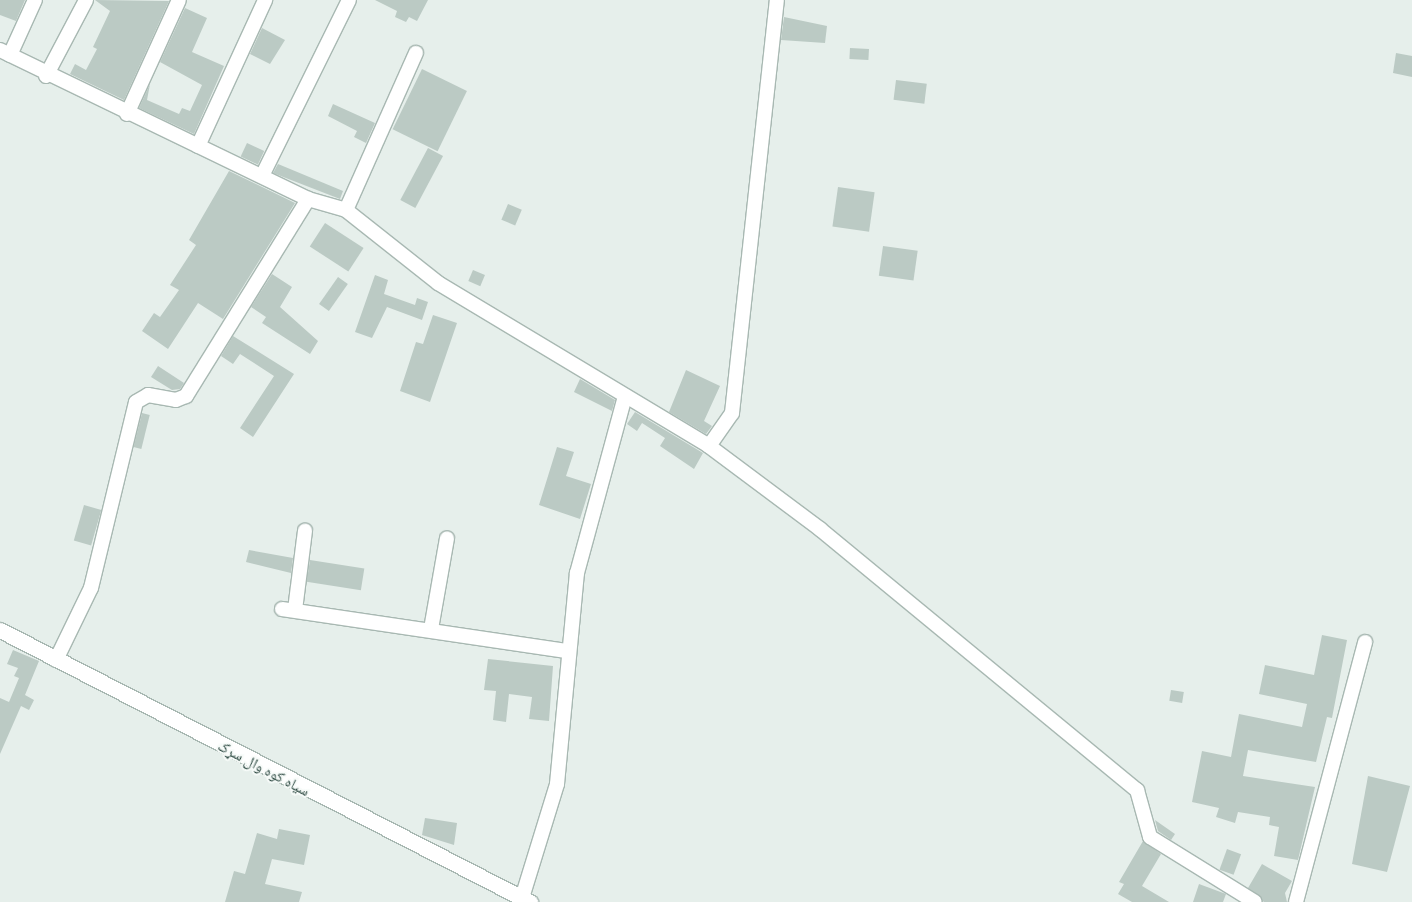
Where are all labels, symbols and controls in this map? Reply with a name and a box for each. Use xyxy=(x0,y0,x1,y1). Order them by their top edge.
street label: سیاه کوه وال سړک xyxy=(215,736,313,800)

